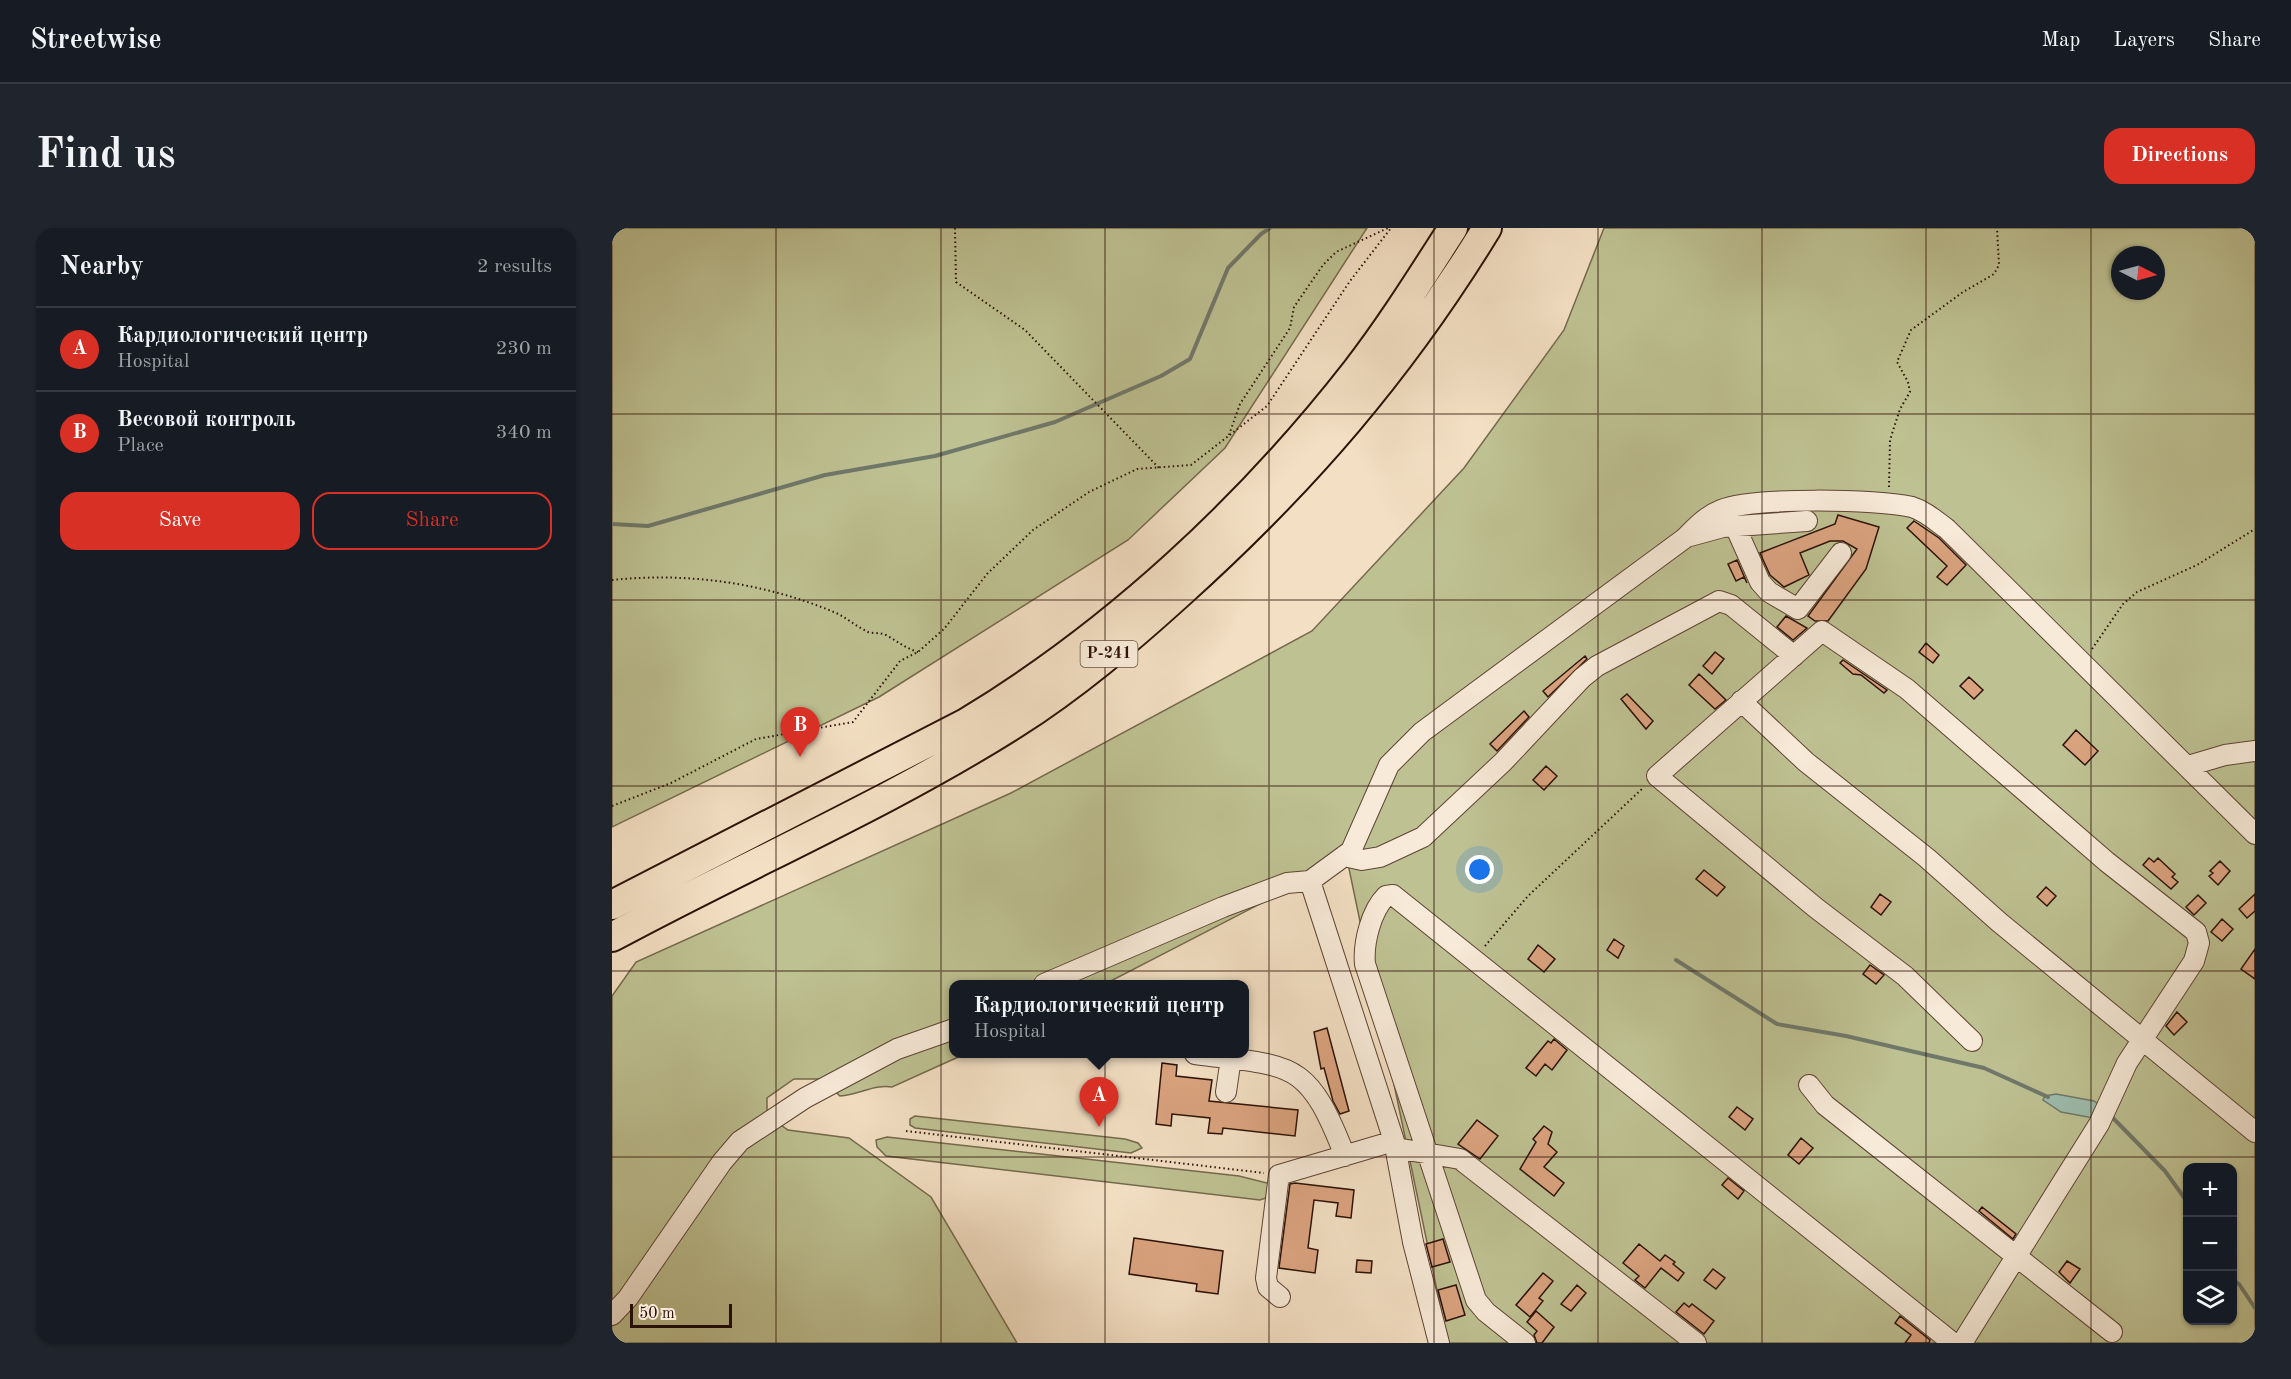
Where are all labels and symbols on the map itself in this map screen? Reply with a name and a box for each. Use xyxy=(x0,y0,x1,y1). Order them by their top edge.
north arrow xyxy=(2111,246,2165,300)
road number: Р-241 xyxy=(1080,641,1138,667)
pin: B xyxy=(780,708,819,757)
your location xyxy=(1465,855,1494,884)
pin: A xyxy=(1080,1078,1118,1127)
scale bar xyxy=(630,1301,732,1328)

